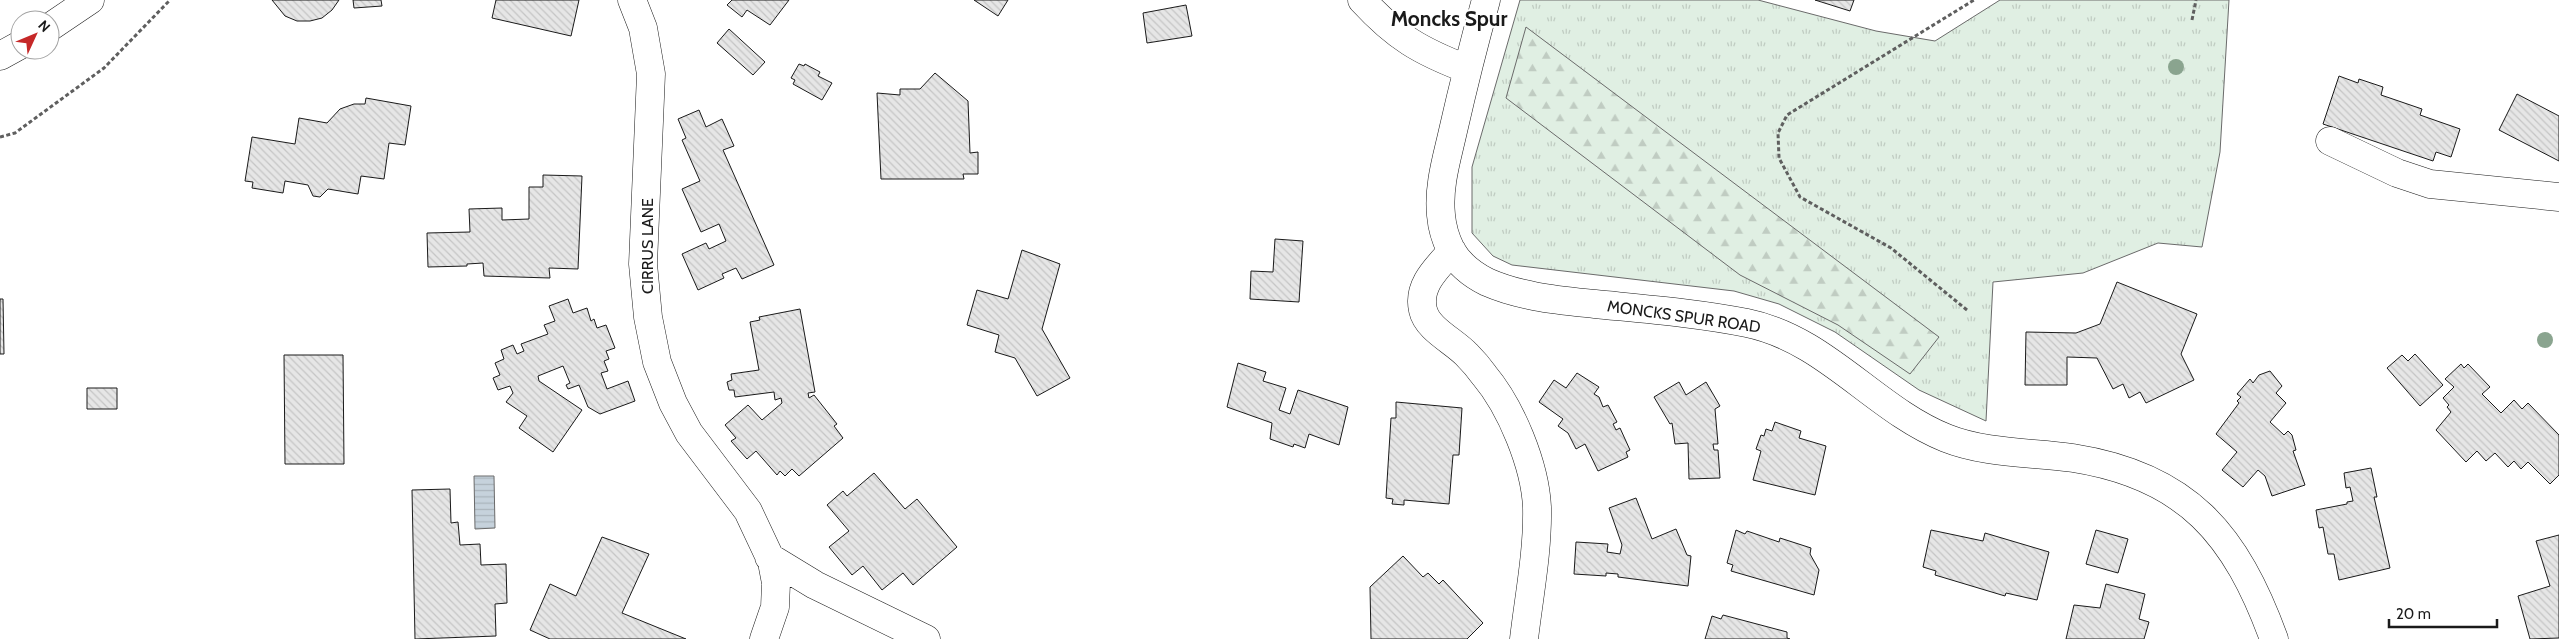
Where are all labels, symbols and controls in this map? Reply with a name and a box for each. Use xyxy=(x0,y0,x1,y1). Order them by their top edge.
district label: Moncks Spur xyxy=(1391,6,1507,31)
north arrow xyxy=(10,10,60,60)
text: N xyxy=(34,16,54,36)
street label: CIRRUS LANE xyxy=(638,198,657,294)
street label: MONCKS SPUR ROAD xyxy=(1606,296,1762,337)
scale bar xyxy=(2389,596,2496,628)
text: 20 m xyxy=(2396,605,2431,623)

